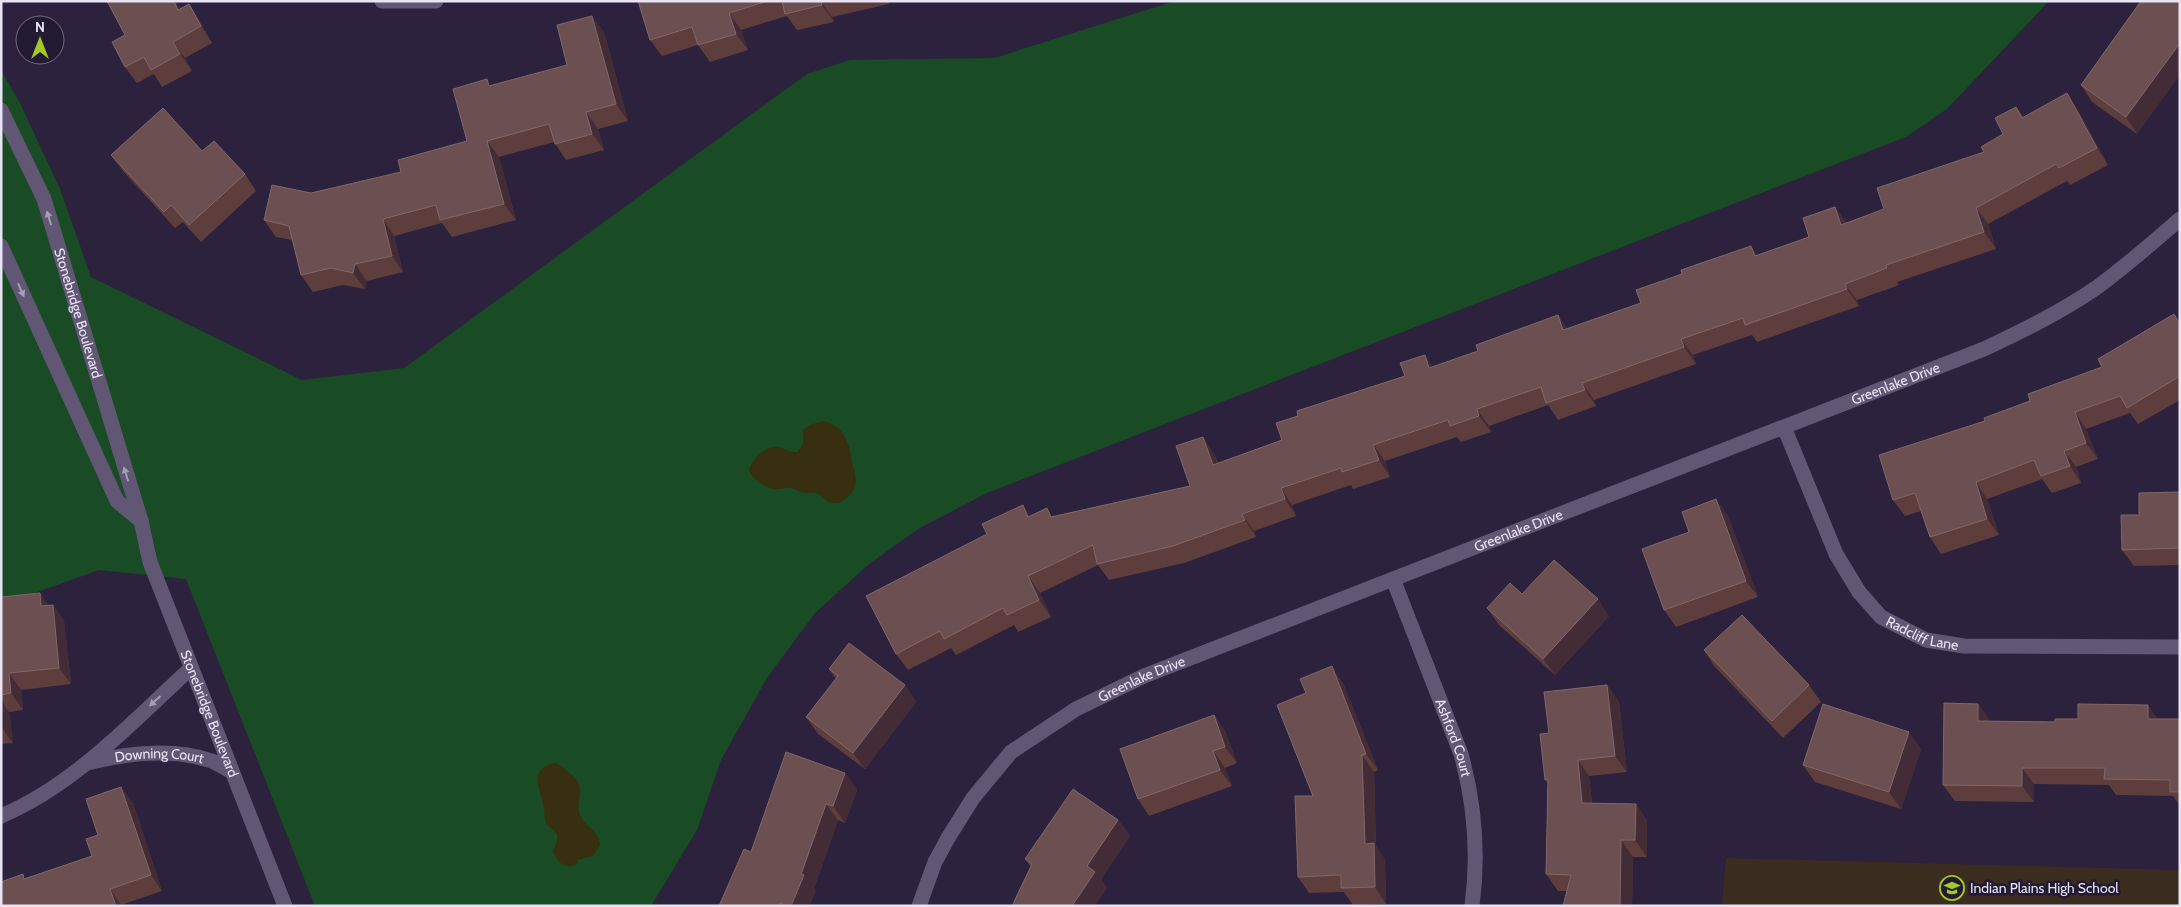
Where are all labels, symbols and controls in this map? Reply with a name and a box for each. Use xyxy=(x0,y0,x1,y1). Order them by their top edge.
north arrow xyxy=(15,15,65,65)
text: N xyxy=(35,18,45,36)
one-way arrow xyxy=(45,210,53,225)
street label: Stonebridge Boulevard xyxy=(50,246,106,380)
one-way arrow xyxy=(17,283,26,298)
street label: Greenlake Drive xyxy=(1849,358,1942,409)
one-way arrow xyxy=(122,466,130,481)
street label: Greenlake Drive xyxy=(1471,505,1565,556)
street label: Radcliff Lane xyxy=(1883,612,1960,654)
street label: Stonebridge Boulevard xyxy=(176,648,243,780)
street label: Greenlake Drive xyxy=(1095,652,1188,706)
one-way arrow xyxy=(149,695,161,707)
street label: Ashford Court xyxy=(1431,696,1475,779)
street label: Downing Court xyxy=(113,744,206,767)
school or university icon: Indian Plains High School xyxy=(1939,875,1965,901)
place label: Indian Plains High School xyxy=(1970,879,2119,897)

